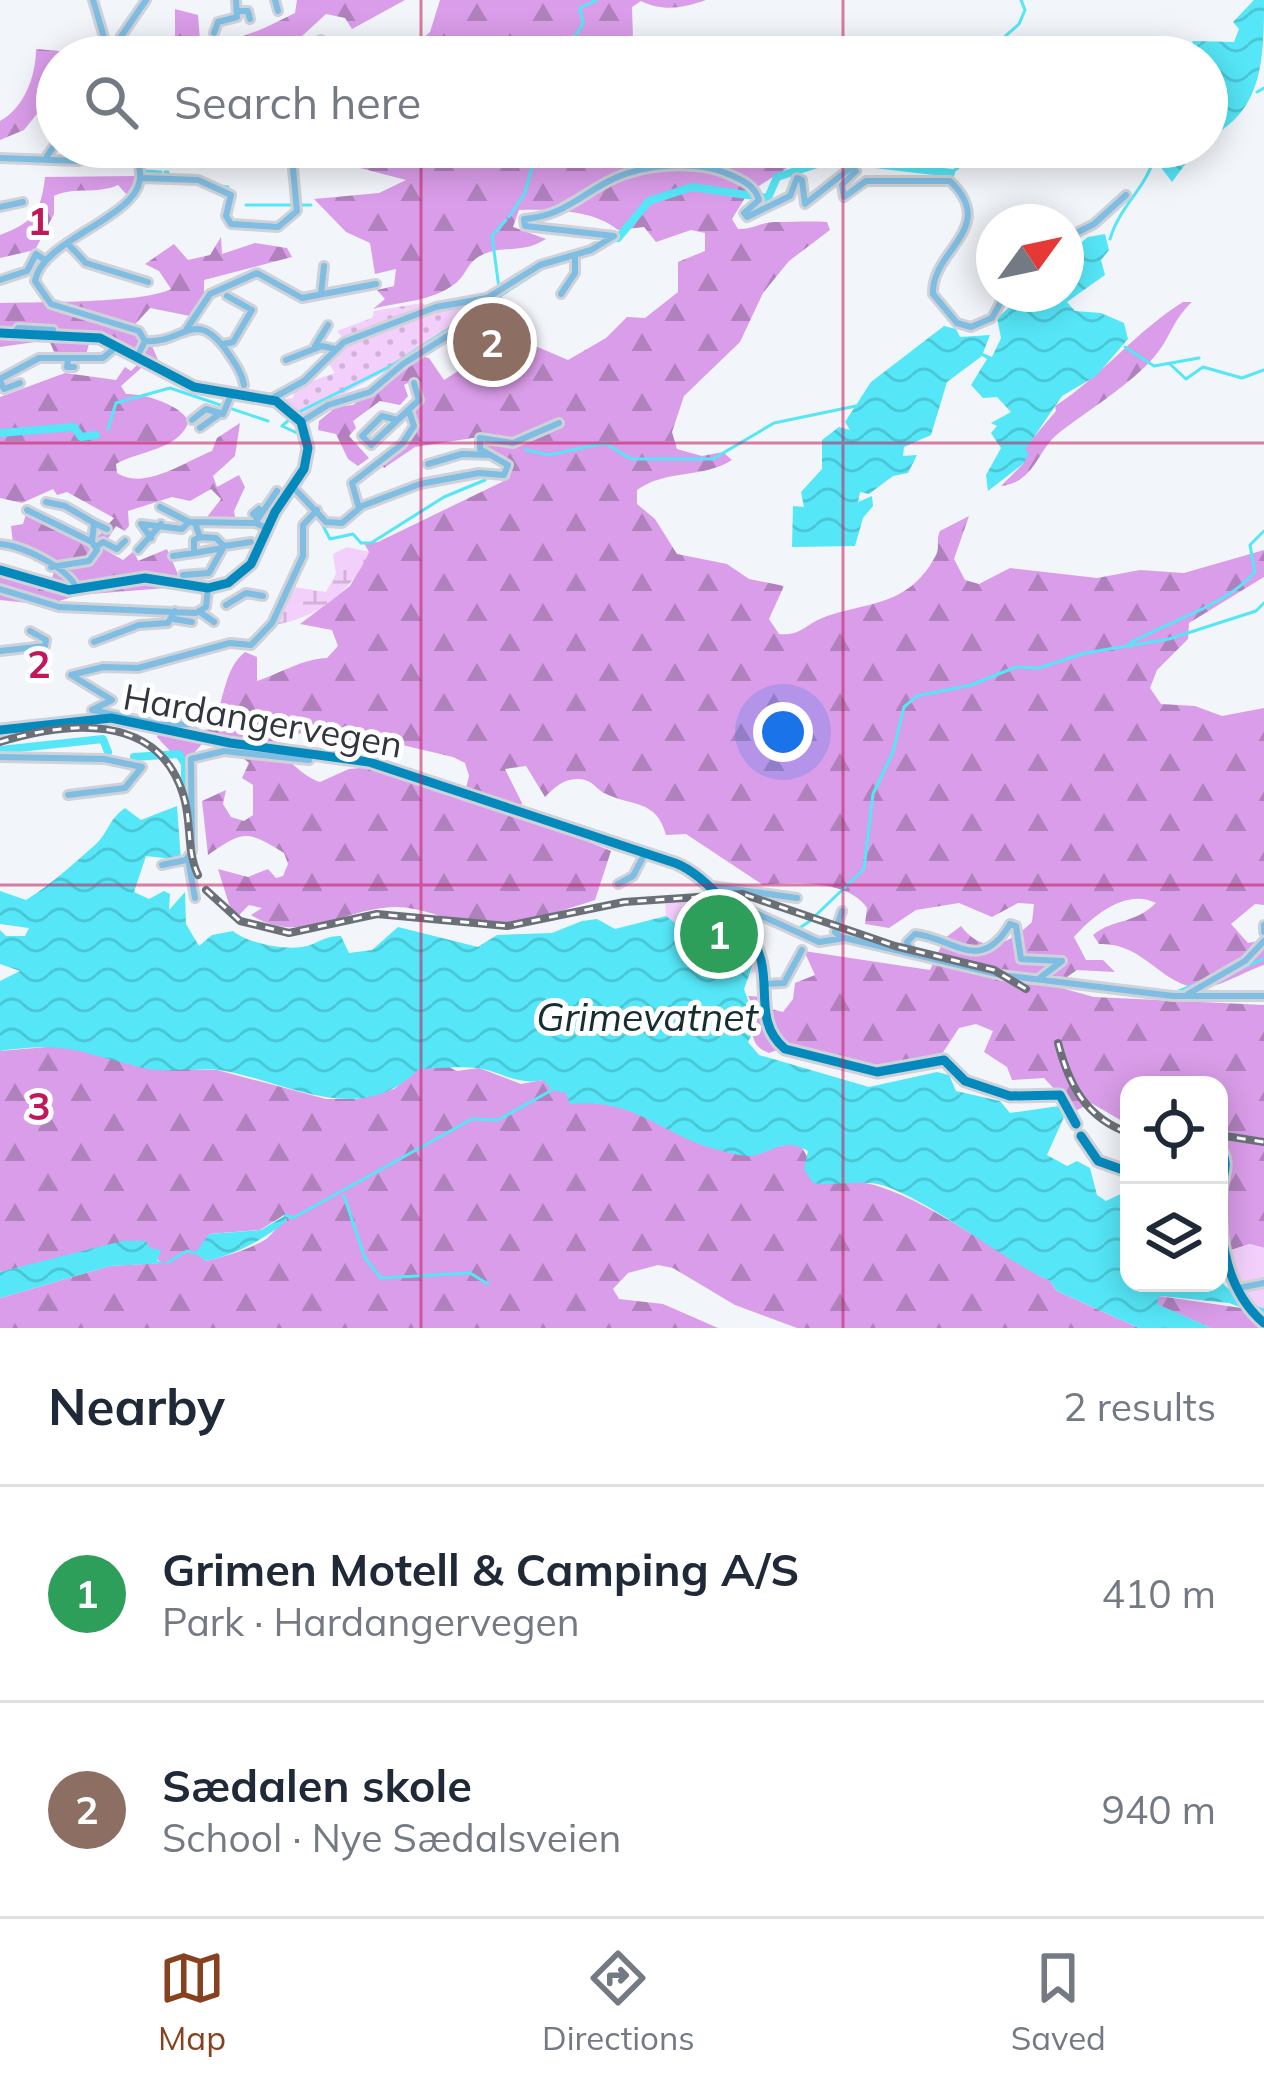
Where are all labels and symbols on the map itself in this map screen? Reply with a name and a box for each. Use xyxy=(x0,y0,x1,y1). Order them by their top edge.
text: 1 xyxy=(27,196,51,245)
north arrow xyxy=(976,204,1084,312)
pin: 2 xyxy=(453,297,531,387)
text: 2 xyxy=(27,639,51,688)
street label: Hardangervegen xyxy=(120,673,406,767)
your location xyxy=(753,702,813,762)
pin: 1 xyxy=(680,889,758,979)
water label: Grimevatnet xyxy=(536,992,759,1041)
text: 3 xyxy=(27,1081,51,1130)

